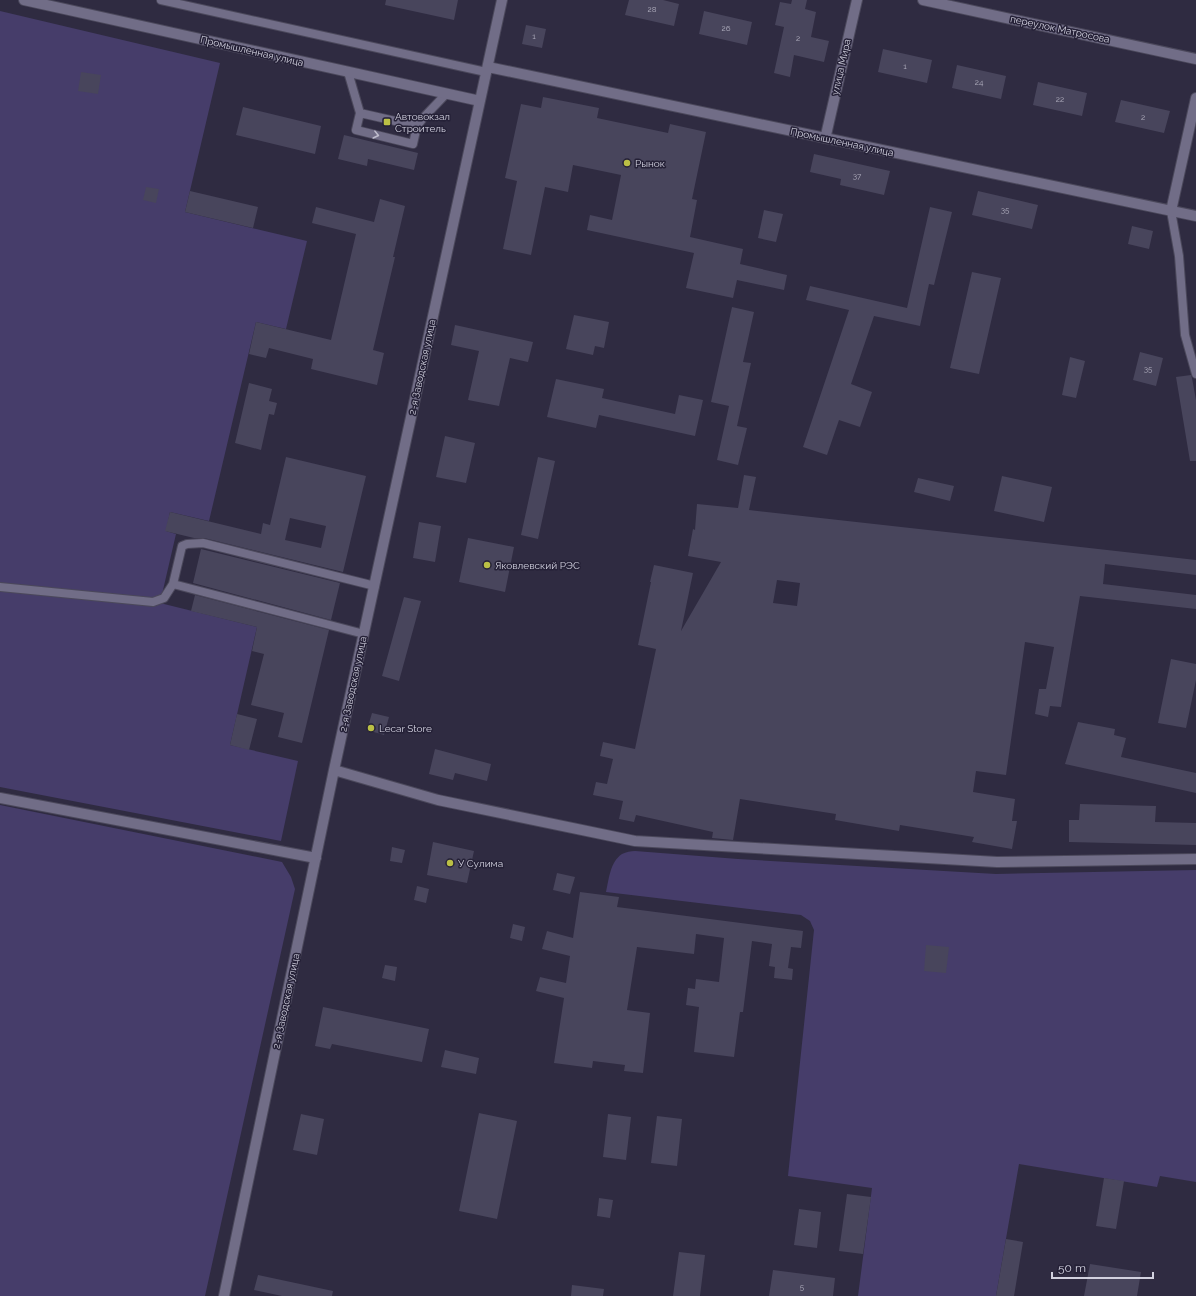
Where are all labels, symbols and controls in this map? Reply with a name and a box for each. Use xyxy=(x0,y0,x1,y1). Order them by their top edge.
house number: 28 xyxy=(648,4,657,14)
street label: переулок Матросова xyxy=(1009,13,1111,45)
house number: 26 xyxy=(722,23,731,33)
house number: 1 xyxy=(532,31,536,41)
house number: 2 xyxy=(796,33,800,43)
street label: Промышленная улица xyxy=(199,34,305,68)
street label: улица Мира xyxy=(829,38,853,96)
house number: 1 xyxy=(903,61,907,71)
house number: 24 xyxy=(975,77,984,87)
house number: 22 xyxy=(1056,94,1064,104)
place label: Автовокзал Строитель xyxy=(395,111,450,134)
house number: 2 xyxy=(1141,112,1145,122)
marker: Автовокзал Строитель xyxy=(382,117,392,127)
street label: Промышленная улица xyxy=(789,126,895,158)
one-way arrow xyxy=(372,130,379,139)
marker: Рынок xyxy=(622,158,632,168)
place label: Рынок xyxy=(635,158,665,169)
house number: 37 xyxy=(853,171,862,181)
house number: 35 xyxy=(1001,205,1010,215)
street label: 2-я Заводская улица xyxy=(407,318,437,416)
house number: 35 xyxy=(1144,364,1153,374)
marker: Яковлевский РЭС xyxy=(482,560,492,570)
place label: Яковлевский РЭС xyxy=(495,560,580,571)
street label: 2-я Заводская улица xyxy=(338,635,368,733)
marker: Lecar Store xyxy=(366,723,376,733)
place label: Lecar Store xyxy=(379,723,432,734)
marker: У Сулима xyxy=(445,858,455,868)
place label: У Сулима xyxy=(458,858,503,869)
street label: 2-я Заводская улица xyxy=(271,952,301,1050)
scale bar xyxy=(1052,1254,1153,1280)
text: 50 m xyxy=(1058,1261,1086,1275)
house number: 5 xyxy=(800,1282,805,1292)

